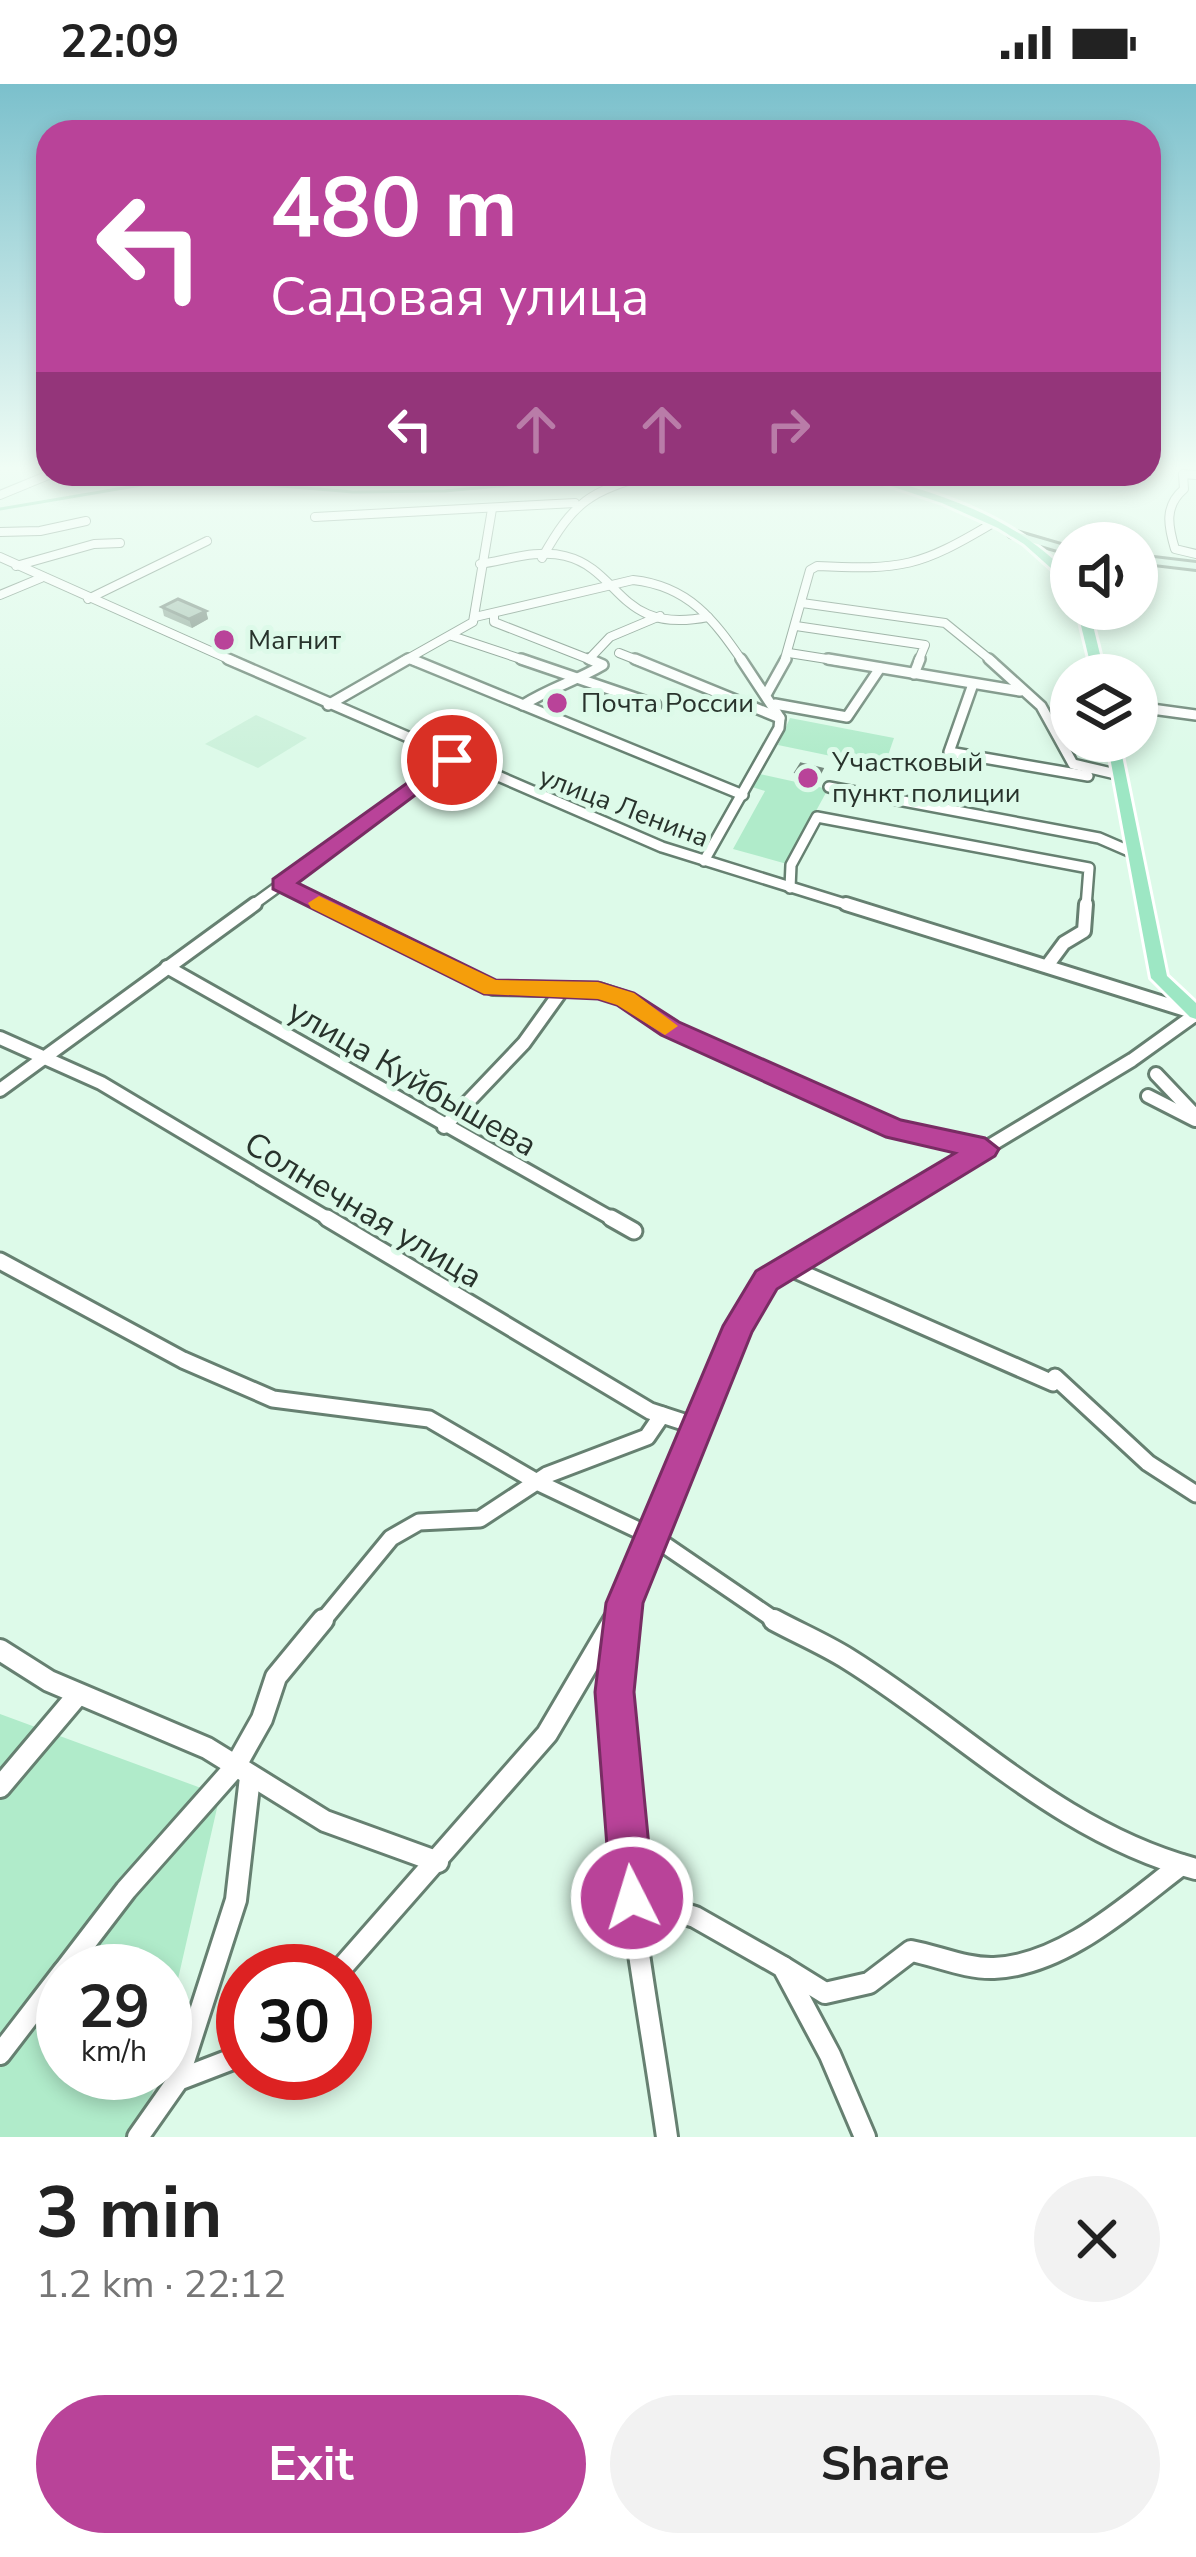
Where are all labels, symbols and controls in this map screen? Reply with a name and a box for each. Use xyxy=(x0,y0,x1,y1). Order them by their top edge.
text: 22:09 xyxy=(60,12,179,73)
text: 480 m xyxy=(270,151,518,266)
icon: left xyxy=(72,168,228,324)
text: Садовая улица xyxy=(270,260,650,334)
icon: left xyxy=(377,396,443,462)
icon: ahead xyxy=(503,396,569,462)
icon: ahead xyxy=(629,396,695,462)
icon: right xyxy=(755,396,821,462)
map controls xyxy=(1050,522,1158,762)
button: sound xyxy=(1050,522,1158,630)
place label: Магнит xyxy=(248,622,341,659)
marker: Магнит xyxy=(211,627,237,653)
button: layers xyxy=(1050,654,1158,762)
place label: Почта России xyxy=(581,685,754,722)
marker: Почта России xyxy=(544,690,570,716)
pin xyxy=(401,709,503,811)
icon: arrive xyxy=(419,727,485,793)
place label: Участковый пункт полиции xyxy=(831,744,1021,812)
street label: улица Ленина xyxy=(534,758,714,857)
marker: Участковый пункт полиции xyxy=(795,765,821,791)
street label: улица Куйбышева xyxy=(280,989,545,1168)
street label: Солнечная улица xyxy=(236,1121,491,1299)
position arrow xyxy=(569,1835,695,1961)
speed limit sign: 30 xyxy=(216,1944,372,2100)
text: 29 xyxy=(78,1966,150,2048)
text: km/h xyxy=(81,2031,147,2072)
text: 3 min xyxy=(36,2164,222,2262)
button: close xyxy=(1034,2176,1160,2302)
text: 1.2 km · 22:12 xyxy=(36,2258,286,2311)
button: Exit xyxy=(36,2395,586,2533)
button: Share xyxy=(610,2395,1160,2533)

